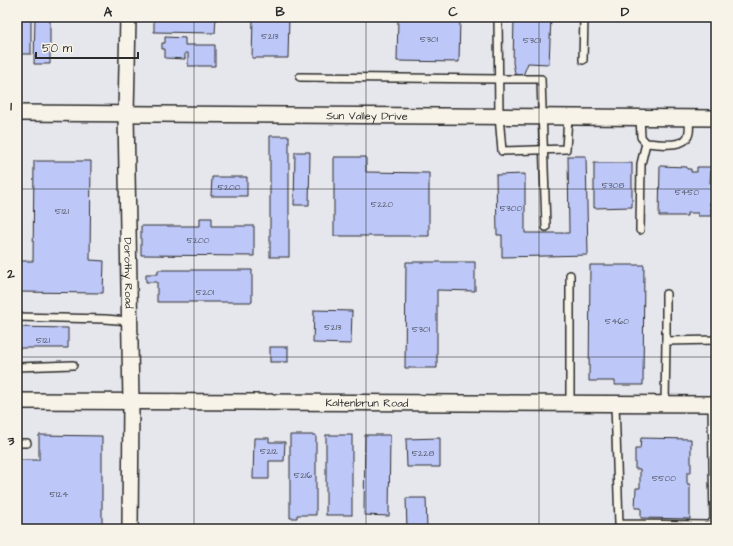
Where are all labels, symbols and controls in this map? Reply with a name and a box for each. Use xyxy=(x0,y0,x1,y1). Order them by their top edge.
text: A xyxy=(104,3,113,21)
text: B xyxy=(275,3,285,21)
text: C xyxy=(448,3,458,21)
text: D xyxy=(621,3,630,21)
house number: 5213 xyxy=(261,30,279,43)
house number: 5301 xyxy=(420,33,438,46)
scale bar xyxy=(36,34,138,60)
house number: 5301 xyxy=(523,34,541,47)
text: 50 m xyxy=(42,40,73,57)
text: 1 xyxy=(10,97,12,115)
street label: Sun Valley Drive xyxy=(326,108,408,124)
house number: 5308 xyxy=(602,179,624,192)
house number: 5200 xyxy=(218,181,241,194)
house number: 5450 xyxy=(675,186,700,199)
house number: 5220 xyxy=(371,198,393,211)
house number: 5300 xyxy=(500,202,522,215)
house number: 5121 xyxy=(55,205,69,218)
house number: 5200 xyxy=(187,234,210,247)
street label: Dorothy Road xyxy=(120,237,137,309)
text: 2 xyxy=(6,265,15,283)
house number: 5201 xyxy=(196,286,214,299)
house number: 5460 xyxy=(605,315,629,328)
house number: 5213 xyxy=(324,321,342,334)
house number: 5301 xyxy=(412,323,430,336)
house number: 5121 xyxy=(36,334,50,347)
street label: Kaltenbrun Road xyxy=(325,395,409,410)
text: 3 xyxy=(7,432,15,450)
house number: 5212 xyxy=(260,445,279,458)
house number: 5228 xyxy=(412,447,434,460)
house number: 5216 xyxy=(294,469,313,482)
house number: 5500 xyxy=(652,472,676,485)
house number: 5124 xyxy=(50,488,68,501)

